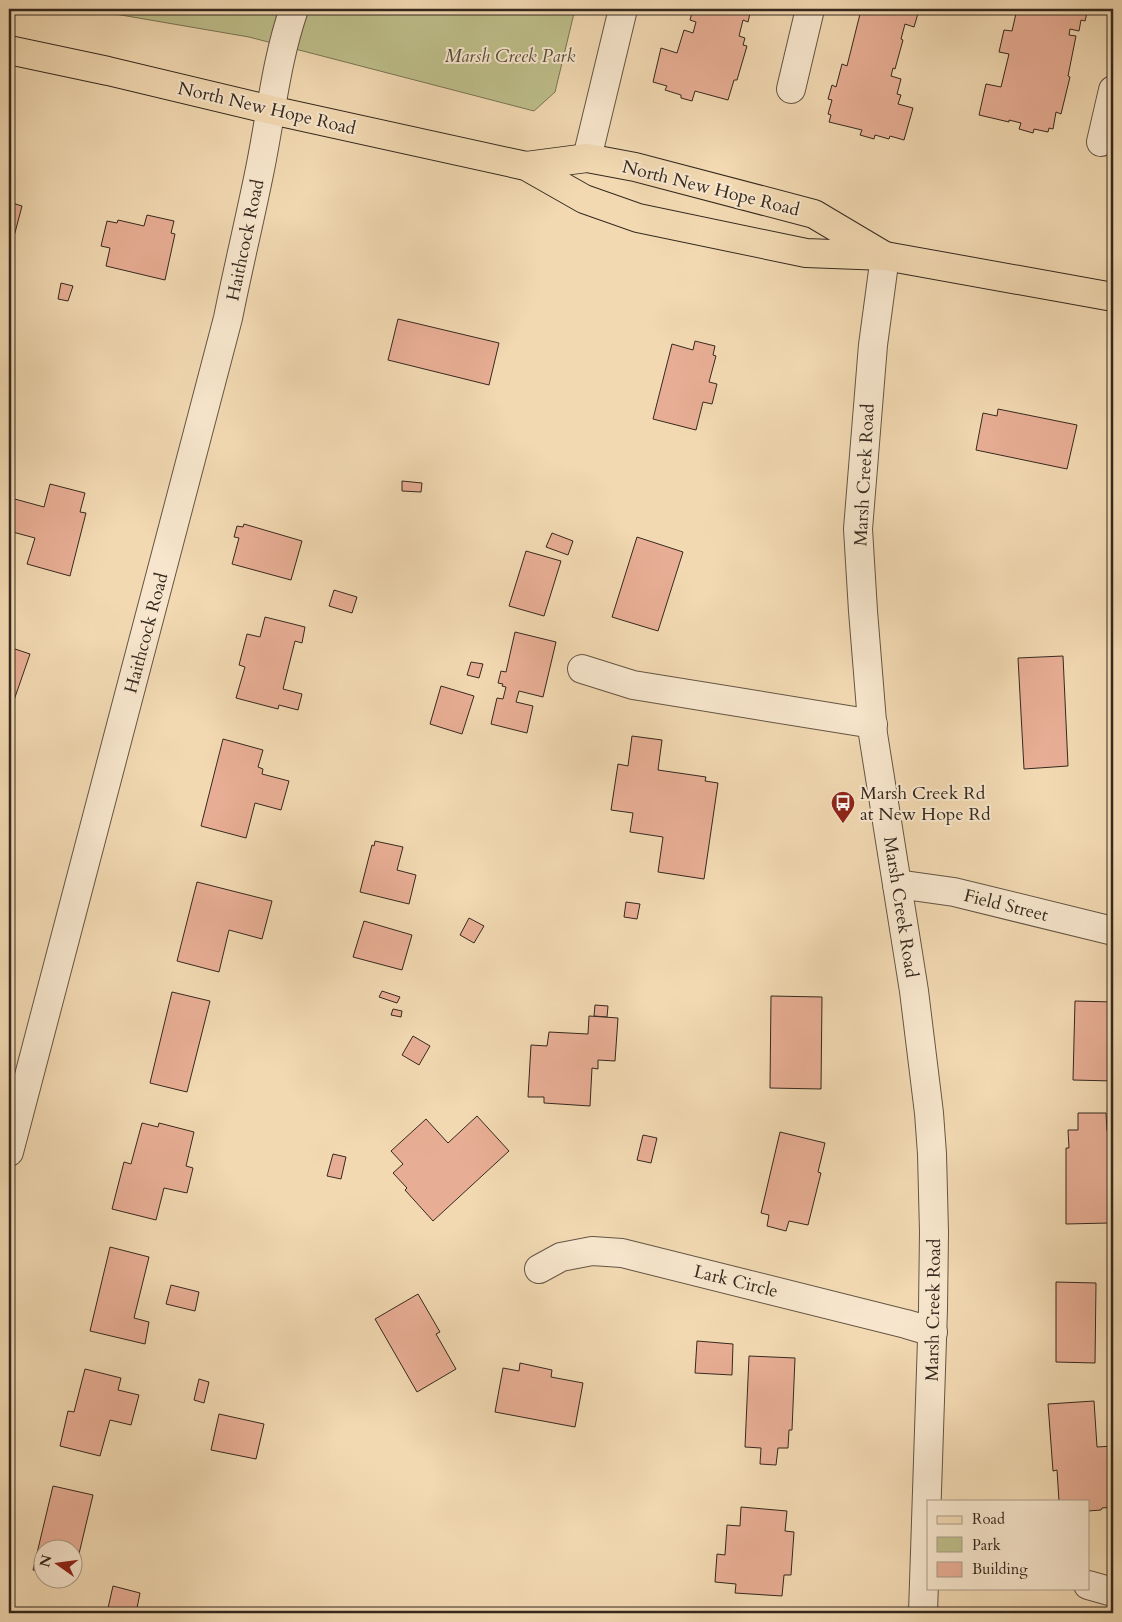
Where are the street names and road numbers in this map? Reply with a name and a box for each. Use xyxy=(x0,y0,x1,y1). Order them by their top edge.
street label: North New Hope Road xyxy=(176,76,359,141)
street label: North New Hope Road xyxy=(620,154,802,223)
street label: Haithcock Road xyxy=(220,177,271,303)
street label: Marsh Creek Road xyxy=(848,403,881,547)
street label: Haithcock Road xyxy=(118,570,175,696)
street label: Marsh Creek Road xyxy=(877,835,924,980)
street label: Field Street xyxy=(961,883,1051,928)
street label: Marsh Creek Road xyxy=(920,1238,947,1382)
street label: Lark Circle xyxy=(691,1259,781,1304)

